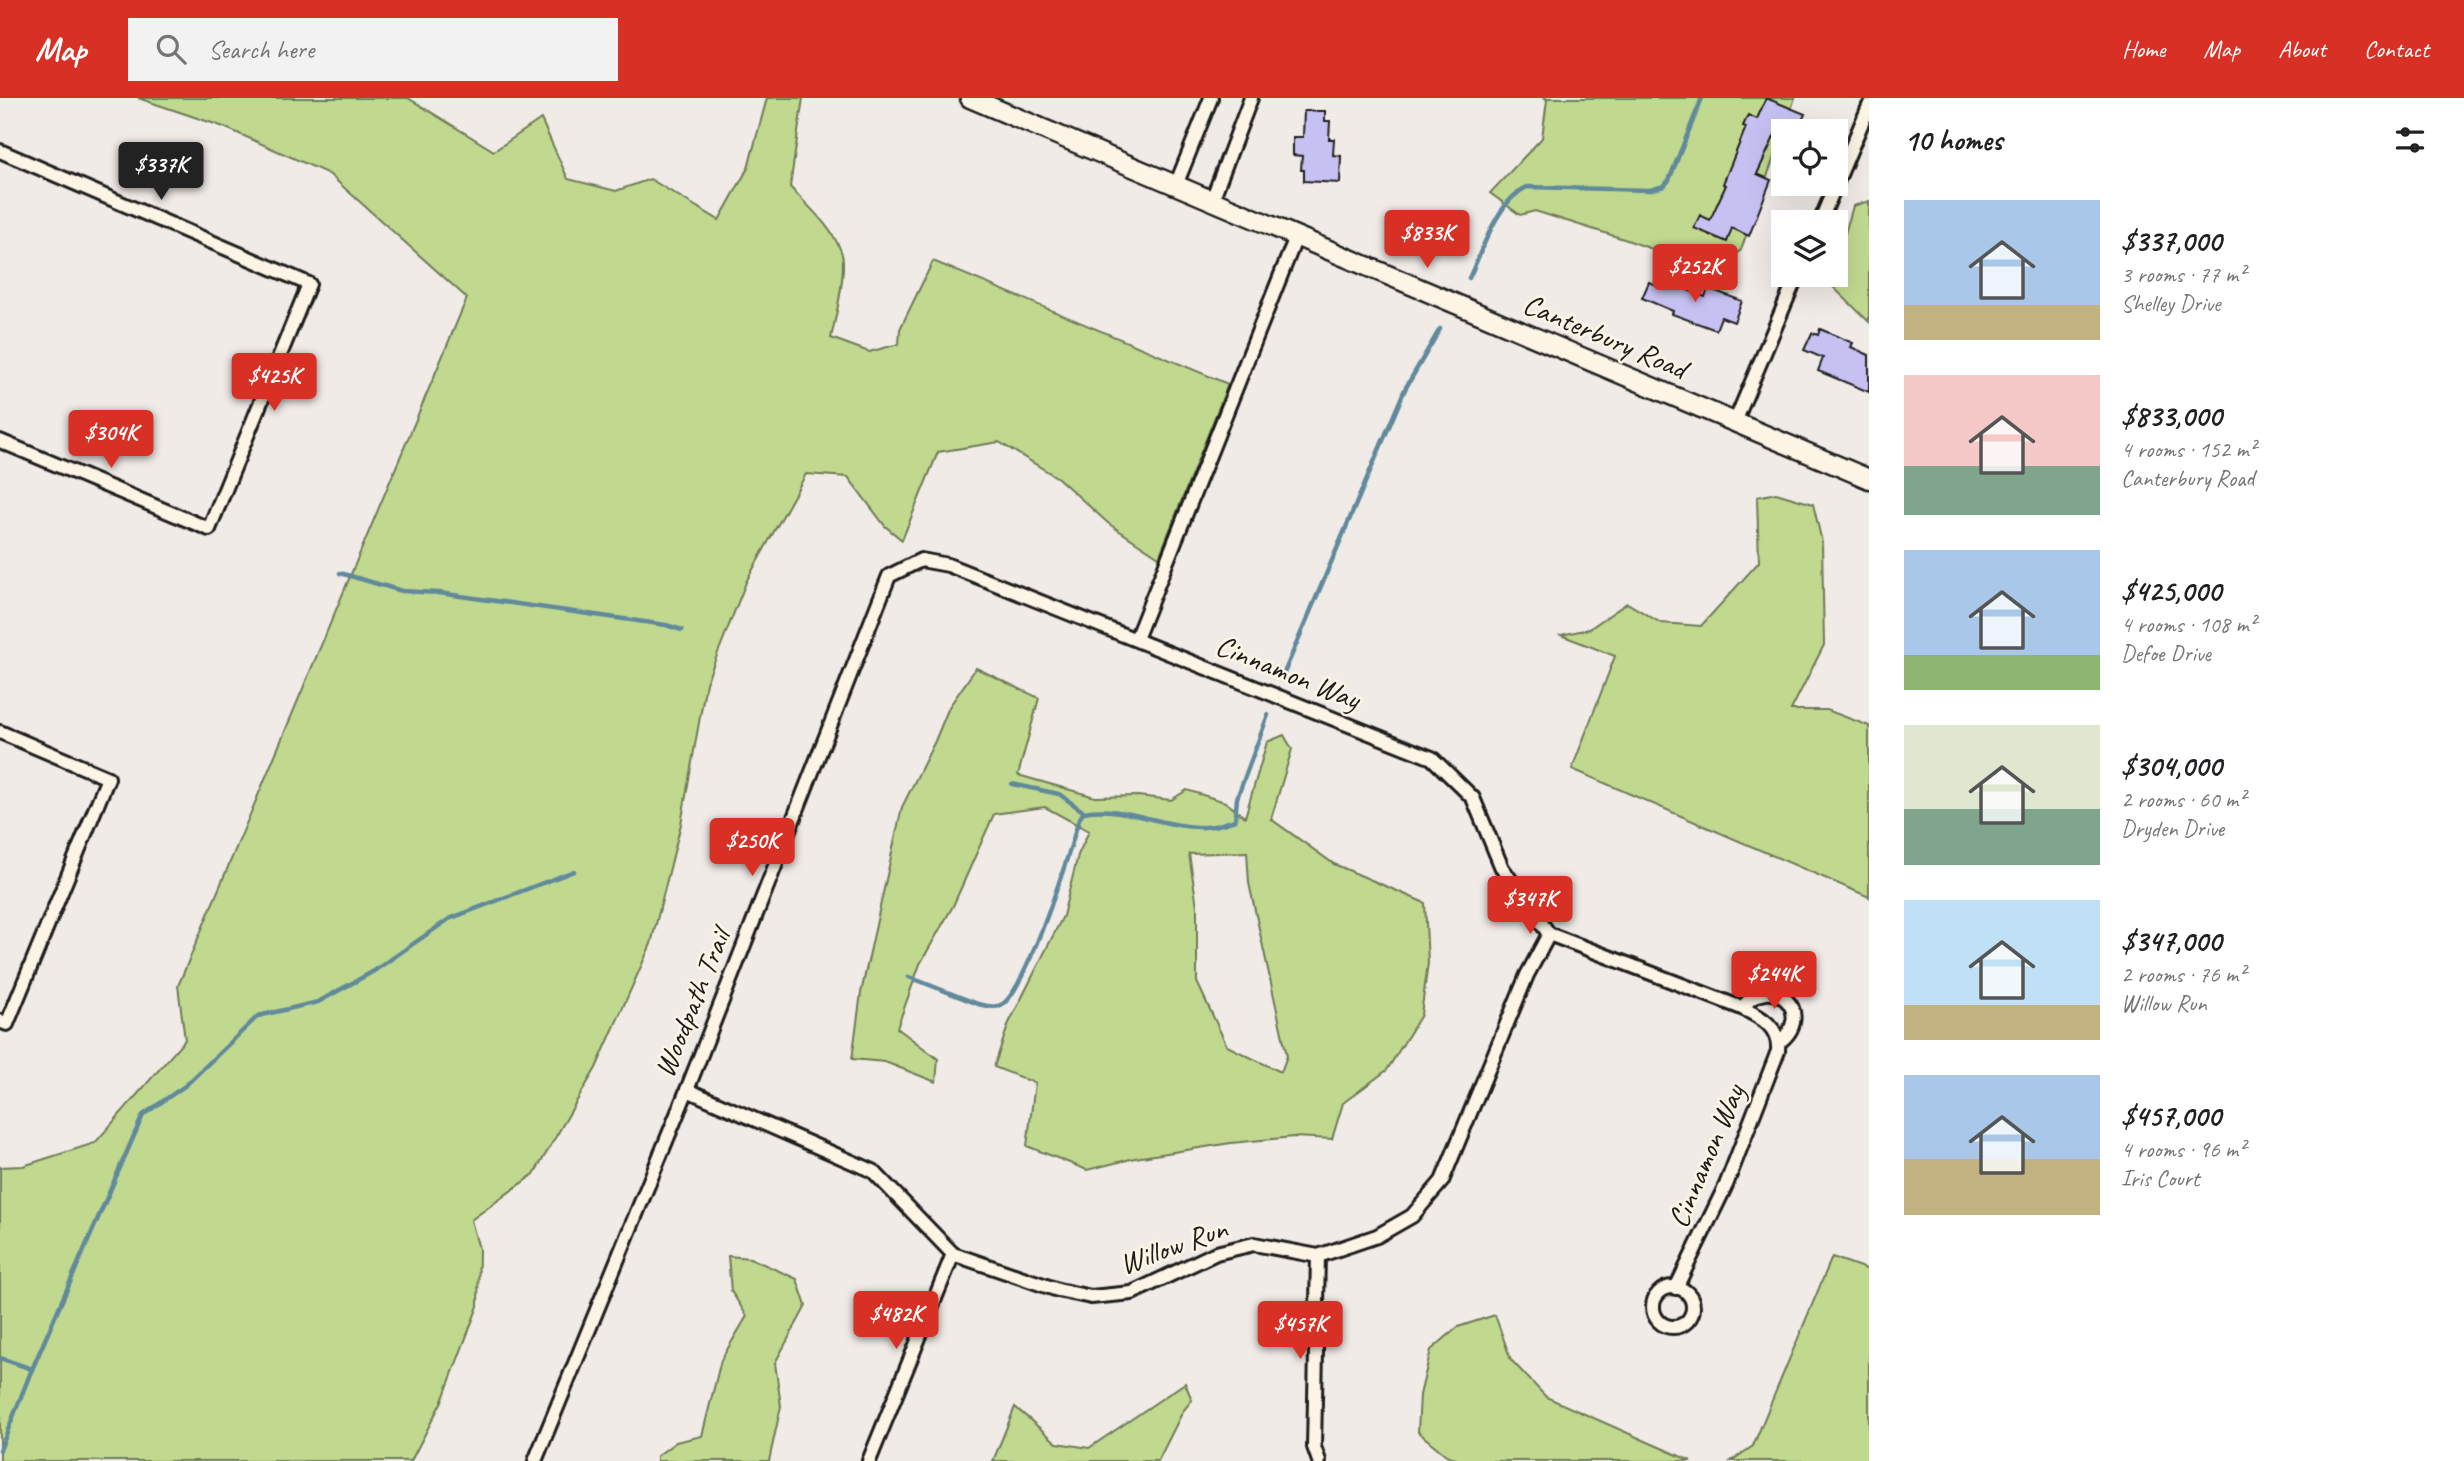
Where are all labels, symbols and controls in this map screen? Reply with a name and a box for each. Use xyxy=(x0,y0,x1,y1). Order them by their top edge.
search box xyxy=(128,18,618,81)
text: Map xyxy=(35,28,86,70)
icon: search xyxy=(152,30,190,68)
text: Search here xyxy=(208,33,314,66)
text: Home xyxy=(2122,34,2165,64)
text: Map xyxy=(2203,34,2240,64)
text: About xyxy=(2278,34,2326,64)
text: Contact xyxy=(2364,34,2429,64)
map controls xyxy=(1771,119,1848,287)
button: locate xyxy=(1771,119,1848,196)
text: 10 homes xyxy=(1904,121,2002,159)
icon: filters xyxy=(2391,121,2429,159)
pin: $337K xyxy=(112,142,210,202)
text: $337K xyxy=(135,150,188,179)
button: layers xyxy=(1771,210,1848,287)
pin: $833K xyxy=(1378,211,1476,270)
text: $833K xyxy=(1400,218,1454,247)
text: $337,000 xyxy=(2121,222,2221,260)
icon: home xyxy=(1960,228,2044,312)
pin: $252K xyxy=(1646,244,1744,304)
text: $252K xyxy=(1669,252,1721,281)
text: 3 rooms · 77 m² xyxy=(2121,260,2245,289)
street label: Canterbury Road xyxy=(1518,285,1696,389)
text: Shelley Drive xyxy=(2121,289,2220,318)
pin: $425K xyxy=(225,354,323,413)
text: $425K xyxy=(248,361,300,390)
text: $833,000 xyxy=(2121,397,2221,435)
icon: home xyxy=(1960,403,2044,487)
pin: $304K xyxy=(62,410,160,470)
text: $304K xyxy=(84,418,138,447)
text: 4 rooms · 152 m² xyxy=(2121,435,2256,464)
text: Canterbury Road xyxy=(2121,464,2254,493)
text: $425,000 xyxy=(2121,572,2221,610)
icon: home xyxy=(1960,578,2044,662)
text: 4 rooms · 108 m² xyxy=(2121,610,2256,639)
street label: Cinnamon Way xyxy=(1210,626,1367,719)
text: Defoe Drive xyxy=(2121,639,2211,668)
text: $304,000 xyxy=(2121,747,2221,785)
icon: home xyxy=(1960,753,2044,837)
text: 2 rooms · 60 m² xyxy=(2121,785,2245,814)
text: Dryden Drive xyxy=(2121,814,2224,843)
pin: $250K xyxy=(703,818,801,878)
text: $250K xyxy=(726,826,778,855)
pin: $347K xyxy=(1481,876,1579,936)
text: $347K xyxy=(1504,884,1557,913)
street label: Woodpath Trail xyxy=(645,919,741,1083)
text: $347,000 xyxy=(2121,922,2221,960)
icon: home xyxy=(1960,928,2044,1012)
pin: $244K xyxy=(1725,951,1823,1011)
text: $244K xyxy=(1747,959,1801,988)
text: 2 rooms · 76 m² xyxy=(2121,960,2245,989)
text: Willow Run xyxy=(2121,989,2207,1018)
street label: Cinnamon Way xyxy=(1659,1077,1754,1233)
text: $457,000 xyxy=(2121,1097,2221,1135)
icon: home xyxy=(1960,1103,2044,1187)
text: 4 rooms · 96 m² xyxy=(2121,1135,2245,1164)
text: Iris Court xyxy=(2121,1164,2199,1193)
street label: Willow Run xyxy=(1114,1209,1233,1283)
pin: $482K xyxy=(847,1292,945,1351)
text: $482K xyxy=(869,1299,923,1328)
pin: $457K xyxy=(1251,1302,1349,1361)
text: $457K xyxy=(1274,1309,1326,1338)

